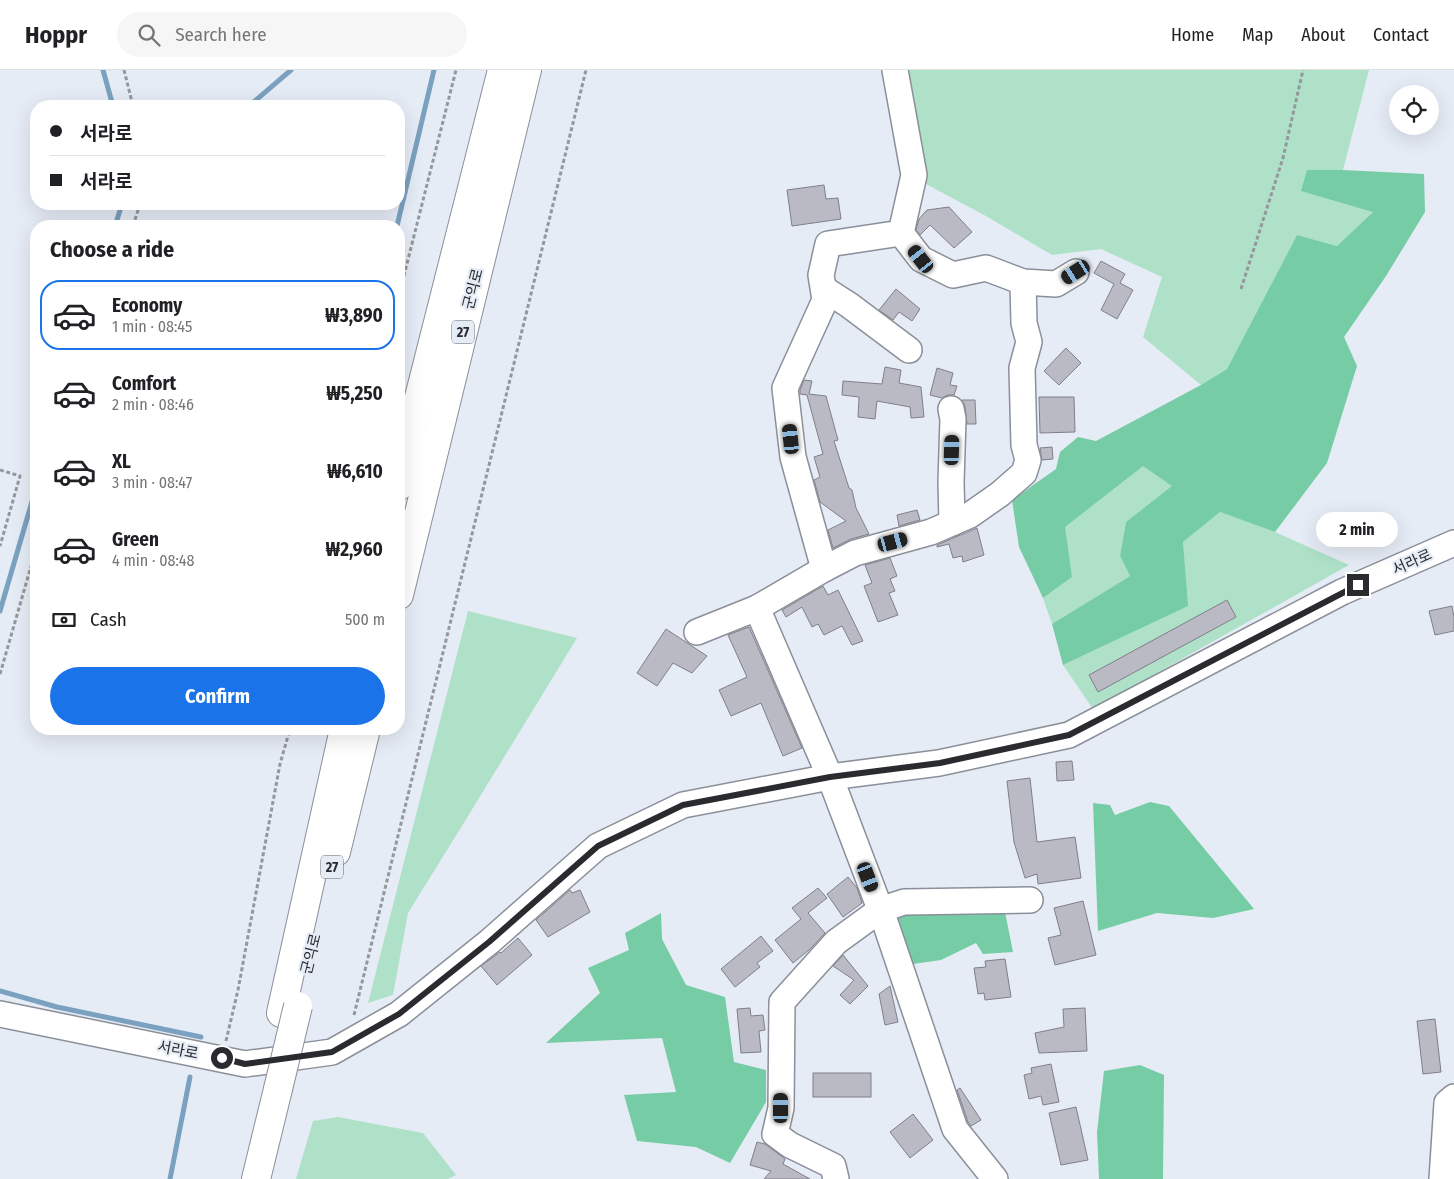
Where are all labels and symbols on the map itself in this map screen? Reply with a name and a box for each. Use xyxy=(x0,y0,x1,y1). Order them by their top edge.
car xyxy=(905,243,936,275)
car xyxy=(1059,258,1092,286)
street label: 군익로 xyxy=(459,267,487,311)
road number: 27 xyxy=(452,320,474,344)
car xyxy=(781,423,800,455)
car xyxy=(943,435,960,465)
callout: 2 min xyxy=(1317,512,1399,548)
car xyxy=(876,531,909,553)
street label: 서라로 xyxy=(1389,545,1435,579)
route end xyxy=(1347,574,1369,596)
road number: 27 xyxy=(321,856,343,879)
car xyxy=(855,860,880,894)
street label: 군익로 xyxy=(297,932,325,976)
street label: 서라로 xyxy=(156,1037,200,1063)
route start xyxy=(211,1047,233,1069)
car xyxy=(773,1093,788,1123)

